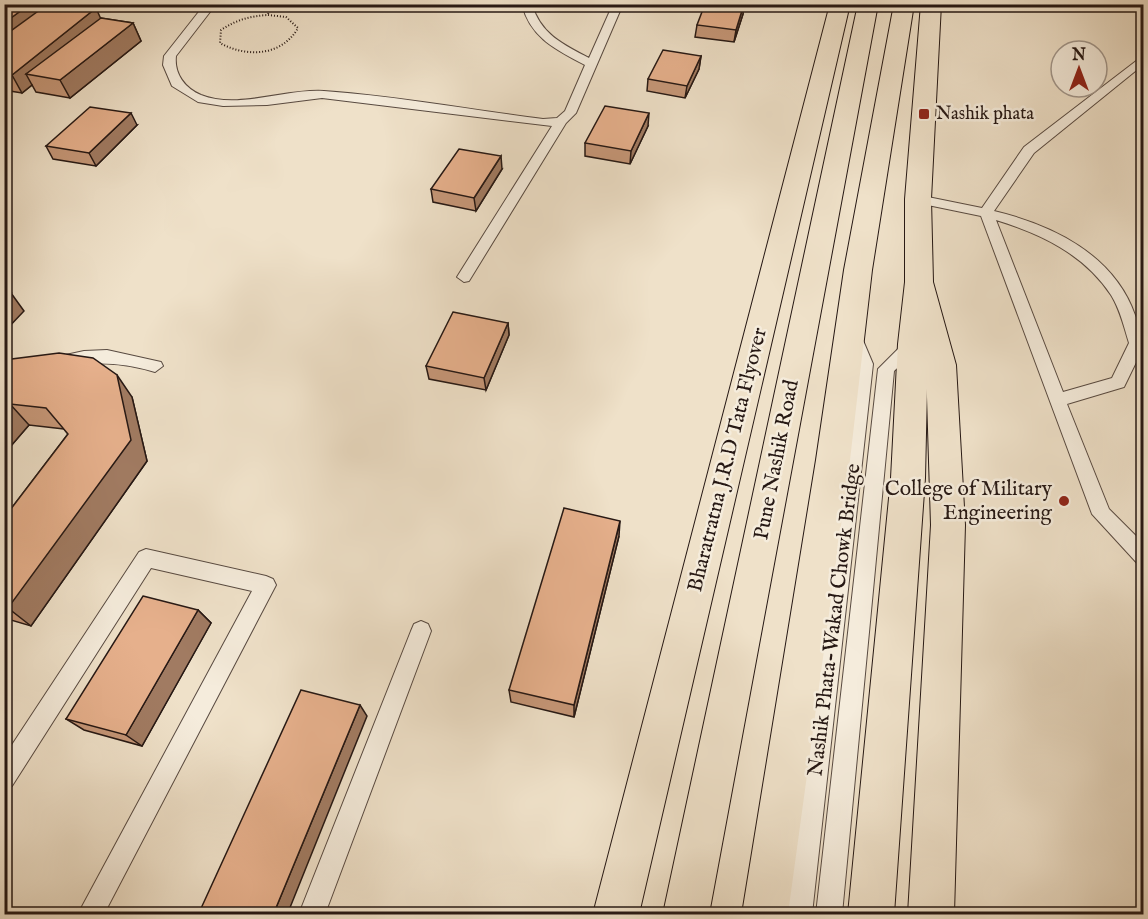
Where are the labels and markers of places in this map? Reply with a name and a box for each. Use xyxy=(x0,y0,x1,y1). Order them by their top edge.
place label: Nashik phata xyxy=(936,103,1034,126)
marker: Nashik phata xyxy=(917,107,931,121)
place label: College of Military Engineering xyxy=(885,476,1053,527)
marker: College of Military Engineering xyxy=(1057,494,1071,508)

